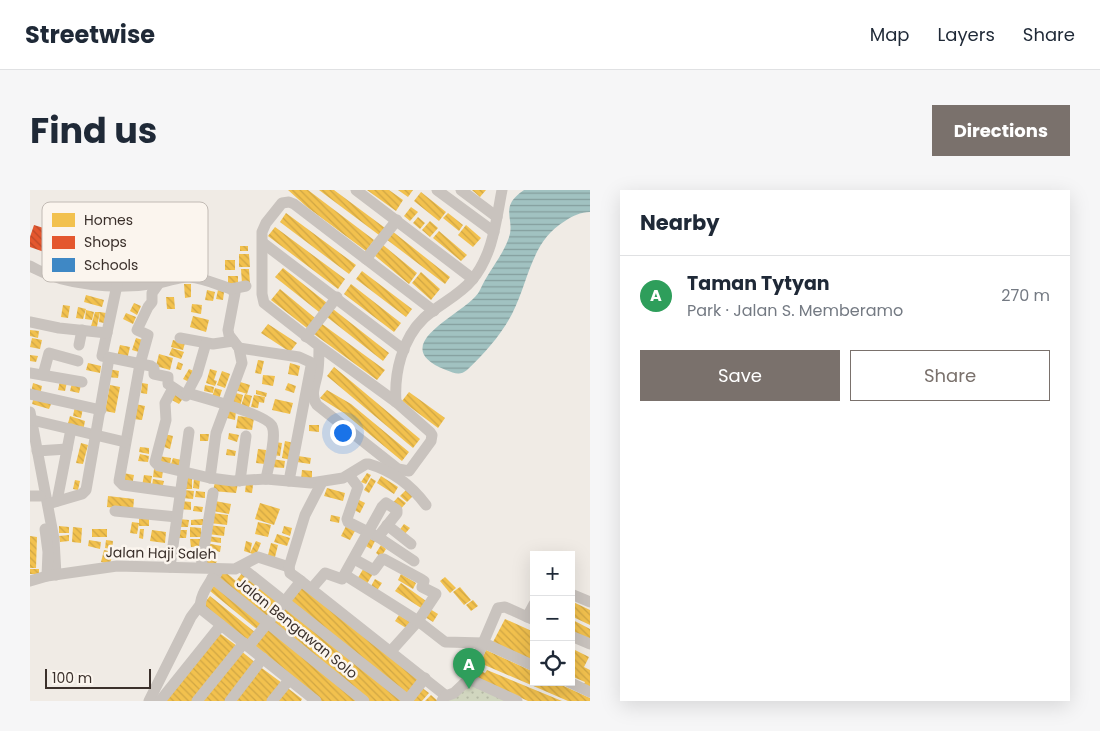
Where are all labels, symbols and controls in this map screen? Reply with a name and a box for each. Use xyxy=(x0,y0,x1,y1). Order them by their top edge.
text: Streetwise xyxy=(25,18,155,51)
text: Map xyxy=(870,22,910,47)
text: Layers xyxy=(938,22,995,47)
text: Share xyxy=(1023,22,1075,47)
button: Directions xyxy=(932,105,1070,156)
text: Find us xyxy=(30,106,157,155)
legend xyxy=(42,202,208,282)
text: Nearby xyxy=(640,208,720,237)
text: Homes xyxy=(84,210,133,230)
text: Shops xyxy=(84,232,127,252)
text: Schools xyxy=(84,255,138,275)
text: Taman Tytyan xyxy=(687,270,830,297)
text: A xyxy=(650,284,662,307)
text: 270 m xyxy=(1001,284,1050,307)
text: Park · Jalan S. Memberamo xyxy=(687,299,903,322)
button: Save xyxy=(640,350,840,401)
button: Share xyxy=(850,350,1050,401)
your location xyxy=(330,420,356,446)
street label: Jalan Haji Saleh xyxy=(105,542,217,564)
map controls xyxy=(530,551,575,686)
button: + xyxy=(530,551,575,596)
street label: Jalan Bengawan Solo xyxy=(232,573,362,683)
button: − xyxy=(530,596,575,641)
button: locate xyxy=(530,641,575,686)
pin: A xyxy=(453,648,485,689)
scale bar xyxy=(45,666,151,689)
text: 100 m xyxy=(52,668,92,688)

